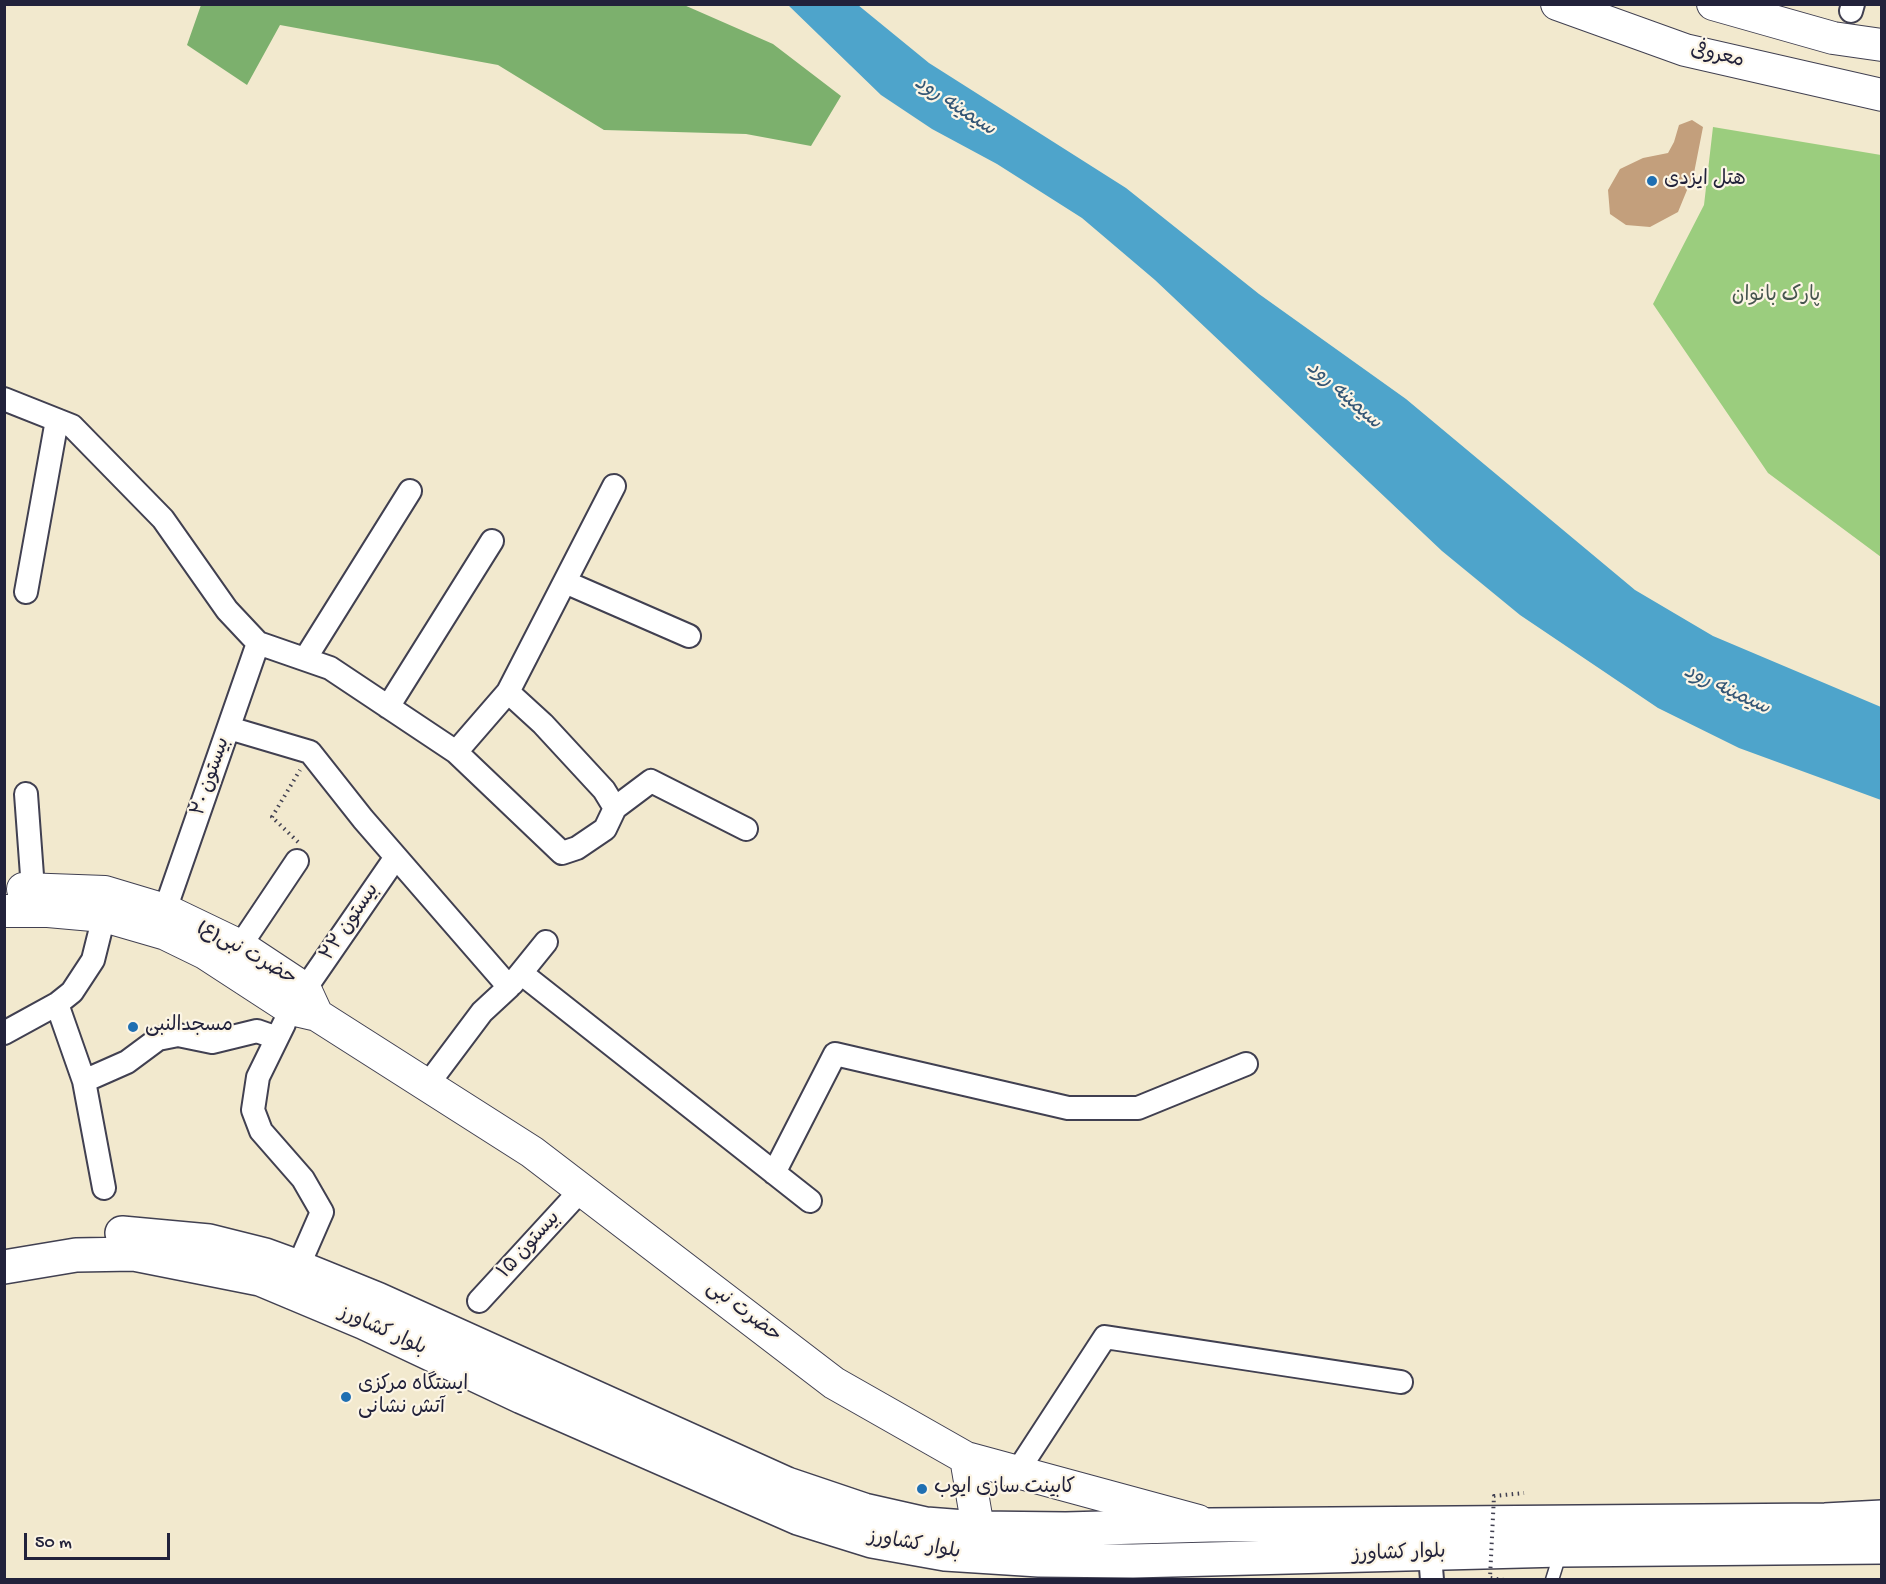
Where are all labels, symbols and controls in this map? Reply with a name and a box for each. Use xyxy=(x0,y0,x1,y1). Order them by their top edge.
street label: معروفی xyxy=(1688,39,1746,75)
water label: سیمینه رود xyxy=(909,71,999,143)
place label: هتل ایزدی xyxy=(1664,169,1746,193)
marker: هتل ایزدی xyxy=(1645,174,1659,188)
park label: پارک بانوان xyxy=(1732,285,1820,309)
water label: سیمینه رود xyxy=(1300,356,1386,436)
water label: سیمینه رود xyxy=(1679,660,1773,722)
street label: بیستون ۲۰ xyxy=(187,735,237,819)
street label: بیستون ۲۲ xyxy=(316,880,386,966)
street label: حضرت نبی(ع) xyxy=(192,916,300,992)
place label: مسجدالنبی xyxy=(145,1015,233,1039)
marker: مسجدالنبی xyxy=(126,1020,140,1034)
street label: بیستون ۱۵ xyxy=(494,1207,566,1285)
street label: حضرت نبی xyxy=(701,1277,785,1349)
street label: بلوار کشاورز xyxy=(334,1302,430,1362)
place label: ایستگاه مرکزی آتش نشانی xyxy=(358,1374,468,1421)
marker: ایستگاه مرکزی آتش نشانی xyxy=(339,1390,353,1404)
place label: کابینت سازی ایوب xyxy=(934,1477,1075,1501)
marker: کابینت سازی ایوب xyxy=(915,1482,929,1496)
scale bar xyxy=(27,1521,172,1559)
street label: بلوار کشاورز xyxy=(866,1526,962,1566)
text: 50 m xyxy=(35,1533,72,1554)
street label: بلوار کشاورز xyxy=(1352,1541,1446,1569)

